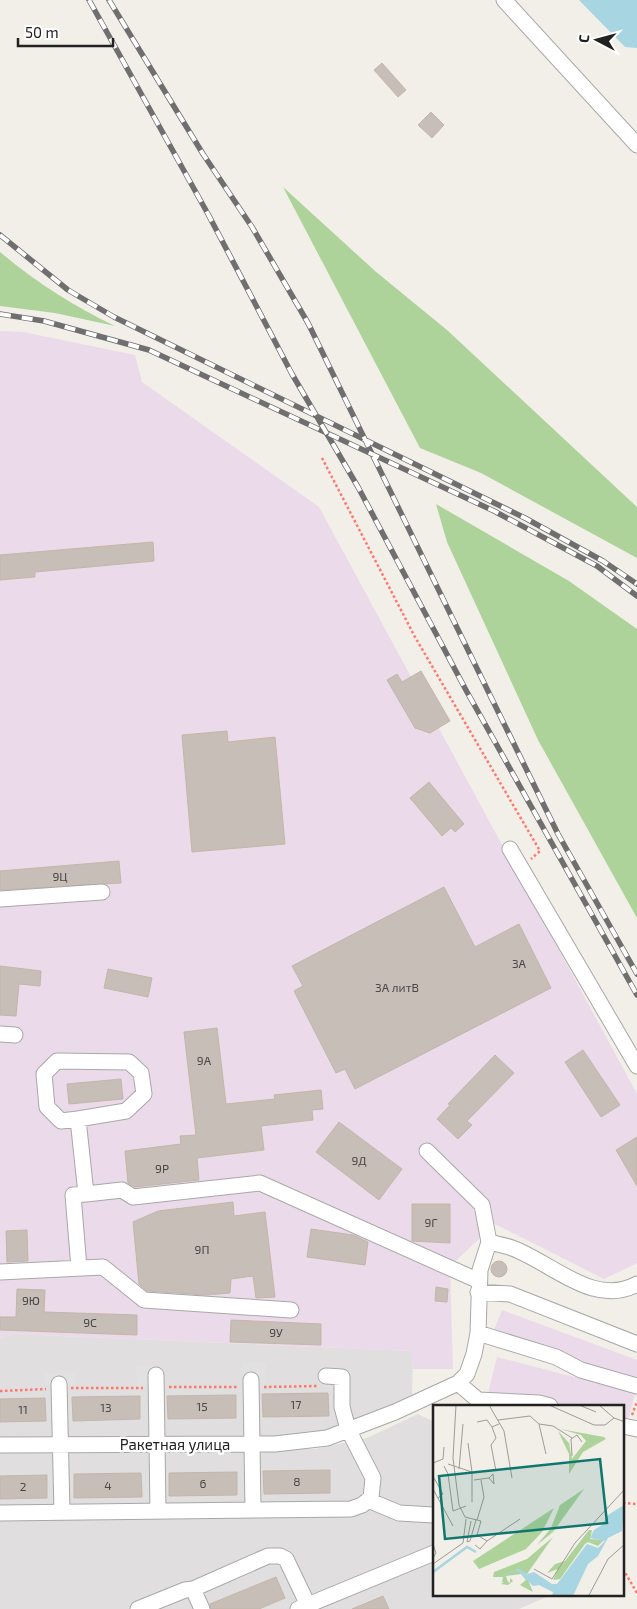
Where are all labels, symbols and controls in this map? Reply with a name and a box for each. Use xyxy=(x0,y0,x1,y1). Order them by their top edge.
scale bar xyxy=(18,15,112,47)
north arrow xyxy=(572,15,622,65)
text: 50 m xyxy=(25,23,59,41)
text: С xyxy=(575,34,592,44)
house number: 9Ц xyxy=(52,869,68,883)
house number: 3А xyxy=(512,956,527,970)
house number: 3А литВ xyxy=(375,980,419,994)
house number: 9А xyxy=(197,1053,212,1067)
house number: 9Д xyxy=(351,1153,367,1167)
house number: 9Р xyxy=(155,1161,169,1175)
house number: 9Г xyxy=(424,1215,438,1229)
house number: 9П xyxy=(195,1242,209,1256)
house number: 9Ю xyxy=(22,1293,40,1307)
house number: 9С xyxy=(83,1315,97,1329)
house number: 9У xyxy=(269,1325,283,1339)
house number: 17 xyxy=(291,1397,301,1411)
house number: 15 xyxy=(196,1399,208,1413)
house number: 13 xyxy=(100,1400,112,1414)
house number: 11 xyxy=(18,1402,28,1416)
inset map xyxy=(433,1405,624,1596)
street label: Ракетная улица xyxy=(120,1435,230,1454)
house number: 8 xyxy=(293,1474,301,1488)
house number: 6 xyxy=(200,1476,207,1490)
house number: 4 xyxy=(104,1478,112,1492)
house number: 2 xyxy=(20,1479,27,1493)

